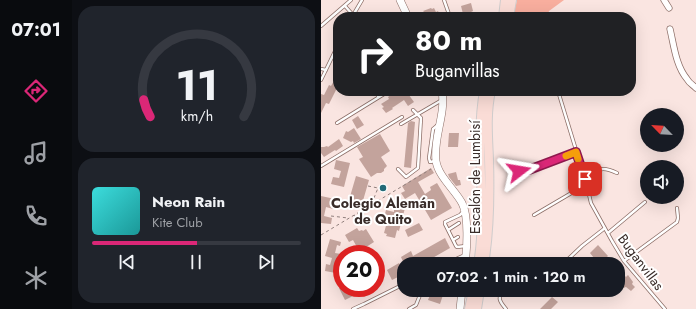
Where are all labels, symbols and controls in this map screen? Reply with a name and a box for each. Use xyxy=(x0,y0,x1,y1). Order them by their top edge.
text: 07:01 xyxy=(11,17,61,43)
text: 80 m xyxy=(415,20,482,61)
icon: right xyxy=(349,28,401,80)
text: 11 xyxy=(175,55,218,116)
text: Buganvillas xyxy=(415,58,500,84)
icon: directions xyxy=(22,77,50,105)
text: km/h xyxy=(180,105,213,125)
north arrow xyxy=(640,108,684,152)
map controls xyxy=(640,108,684,204)
street label: Escalón de Lumbisí xyxy=(465,119,485,234)
icon: music xyxy=(22,139,50,167)
position arrow xyxy=(498,150,540,192)
button: sound xyxy=(640,160,684,204)
pin xyxy=(568,162,602,196)
icon: arrive xyxy=(574,168,596,190)
marker: Colegio Alemán de Quito xyxy=(378,183,388,193)
text: Neon Rain xyxy=(152,191,225,213)
place label: Colegio Alemán de Quito xyxy=(331,193,435,229)
icon: phone xyxy=(22,202,50,230)
text: Kite Club xyxy=(152,213,203,232)
street label: Buganvillas xyxy=(613,230,669,295)
speed limit sign: 20 xyxy=(333,245,385,297)
icon: previous xyxy=(116,251,138,273)
icon: pause xyxy=(185,251,207,273)
icon: next xyxy=(255,251,277,273)
icon: climate xyxy=(22,264,50,292)
text: 07:02 · 1 min · 120 m xyxy=(436,266,586,288)

